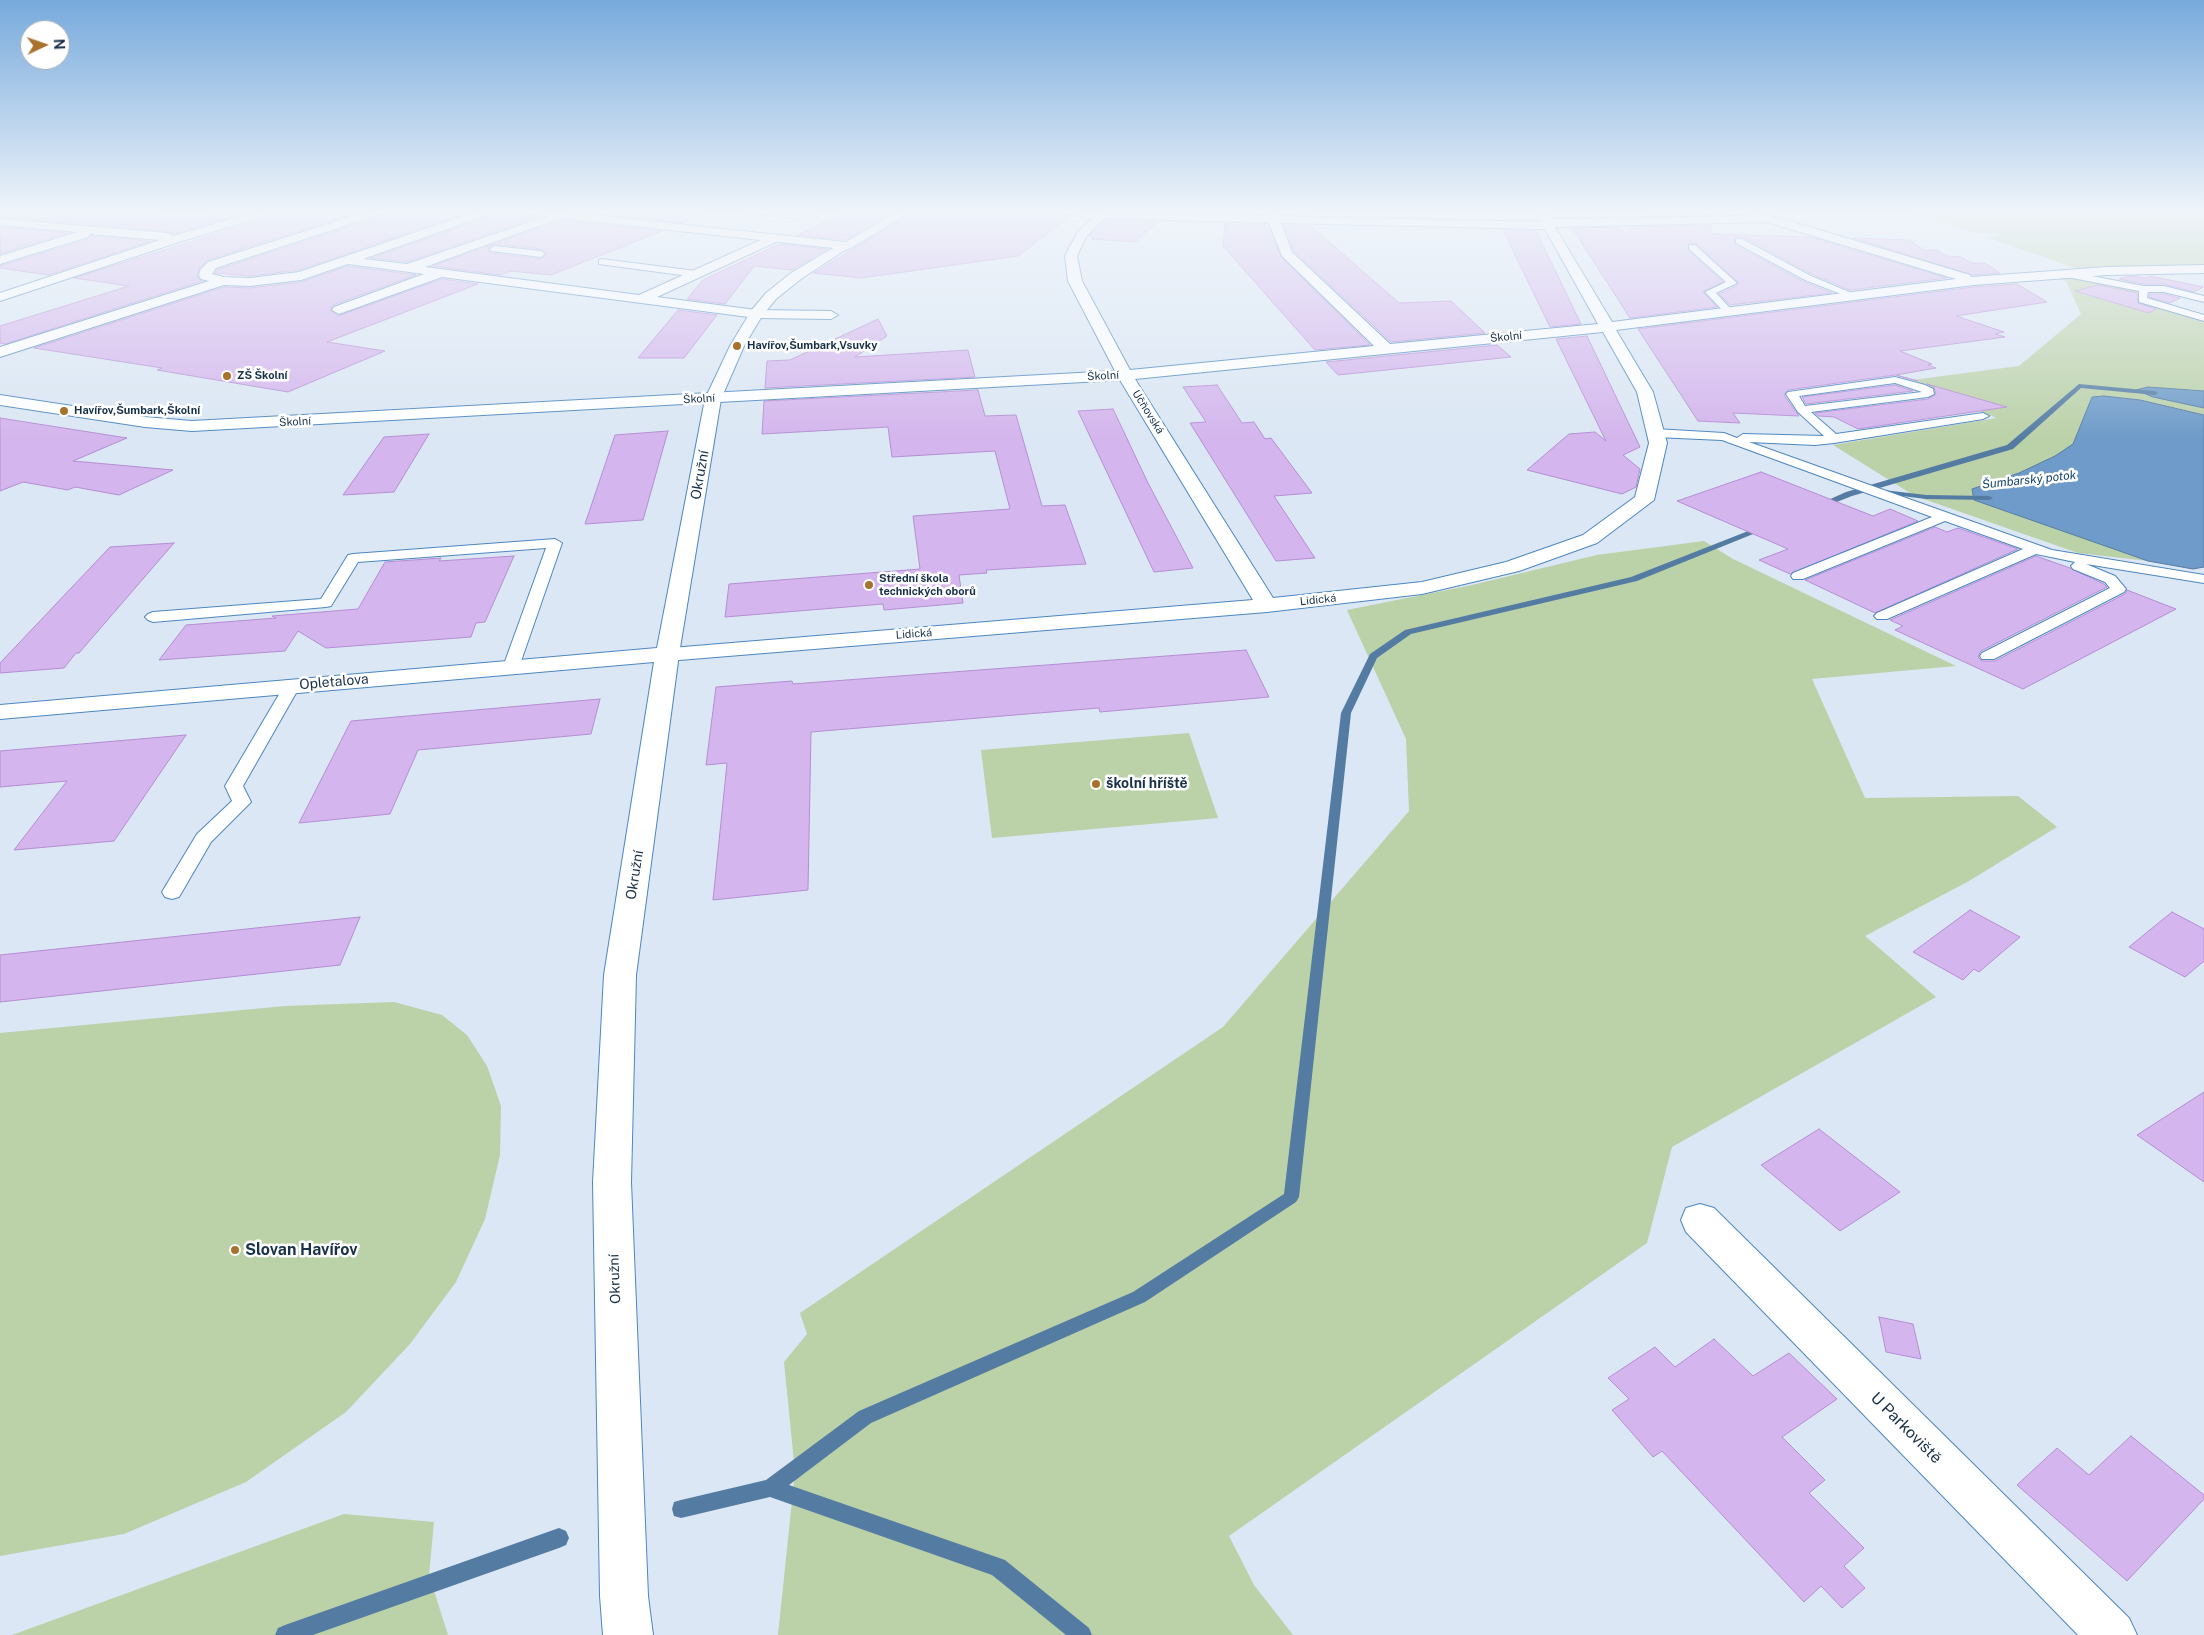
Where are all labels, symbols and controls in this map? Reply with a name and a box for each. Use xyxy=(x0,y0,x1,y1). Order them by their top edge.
north arrow xyxy=(20,20,70,70)
text: N xyxy=(51,38,67,50)
street label: Školní xyxy=(1489,329,1523,345)
place label: Havířov,Šumbark,Vsuvky xyxy=(747,339,877,353)
marker: Havířov,Šumbark,Vsuvky xyxy=(731,340,743,352)
place label: ZŠ Školní xyxy=(237,369,288,383)
street label: Školní xyxy=(1087,369,1119,383)
marker: ZŠ Školní xyxy=(221,370,233,382)
street label: Učňovská xyxy=(1129,388,1167,436)
street label: Školní xyxy=(683,392,715,406)
place label: Havířov,Šumbark,Školní xyxy=(74,404,200,418)
marker: Havířov,Šumbark,Školní xyxy=(58,405,70,417)
street label: Školní xyxy=(279,415,311,429)
street label: Okružní xyxy=(687,449,713,501)
water label: Šumbarský potok xyxy=(1981,468,2077,492)
place label: Střední škola technických oborů xyxy=(879,572,976,598)
marker: Střední škola technických oborů xyxy=(863,579,875,591)
street label: Lidická xyxy=(1299,592,1337,608)
street label: Lidická xyxy=(895,626,933,642)
street label: Opletalova xyxy=(299,671,369,693)
place label: školní hříště xyxy=(1106,776,1188,792)
marker: školní hříště xyxy=(1090,778,1102,790)
street label: Okružní xyxy=(623,849,647,901)
place label: Slovan Havířov xyxy=(245,1240,358,1260)
marker: Slovan Havířov xyxy=(229,1244,241,1256)
street label: Okružní xyxy=(606,1254,624,1304)
street label: U Parkoviště xyxy=(1866,1388,1946,1468)

